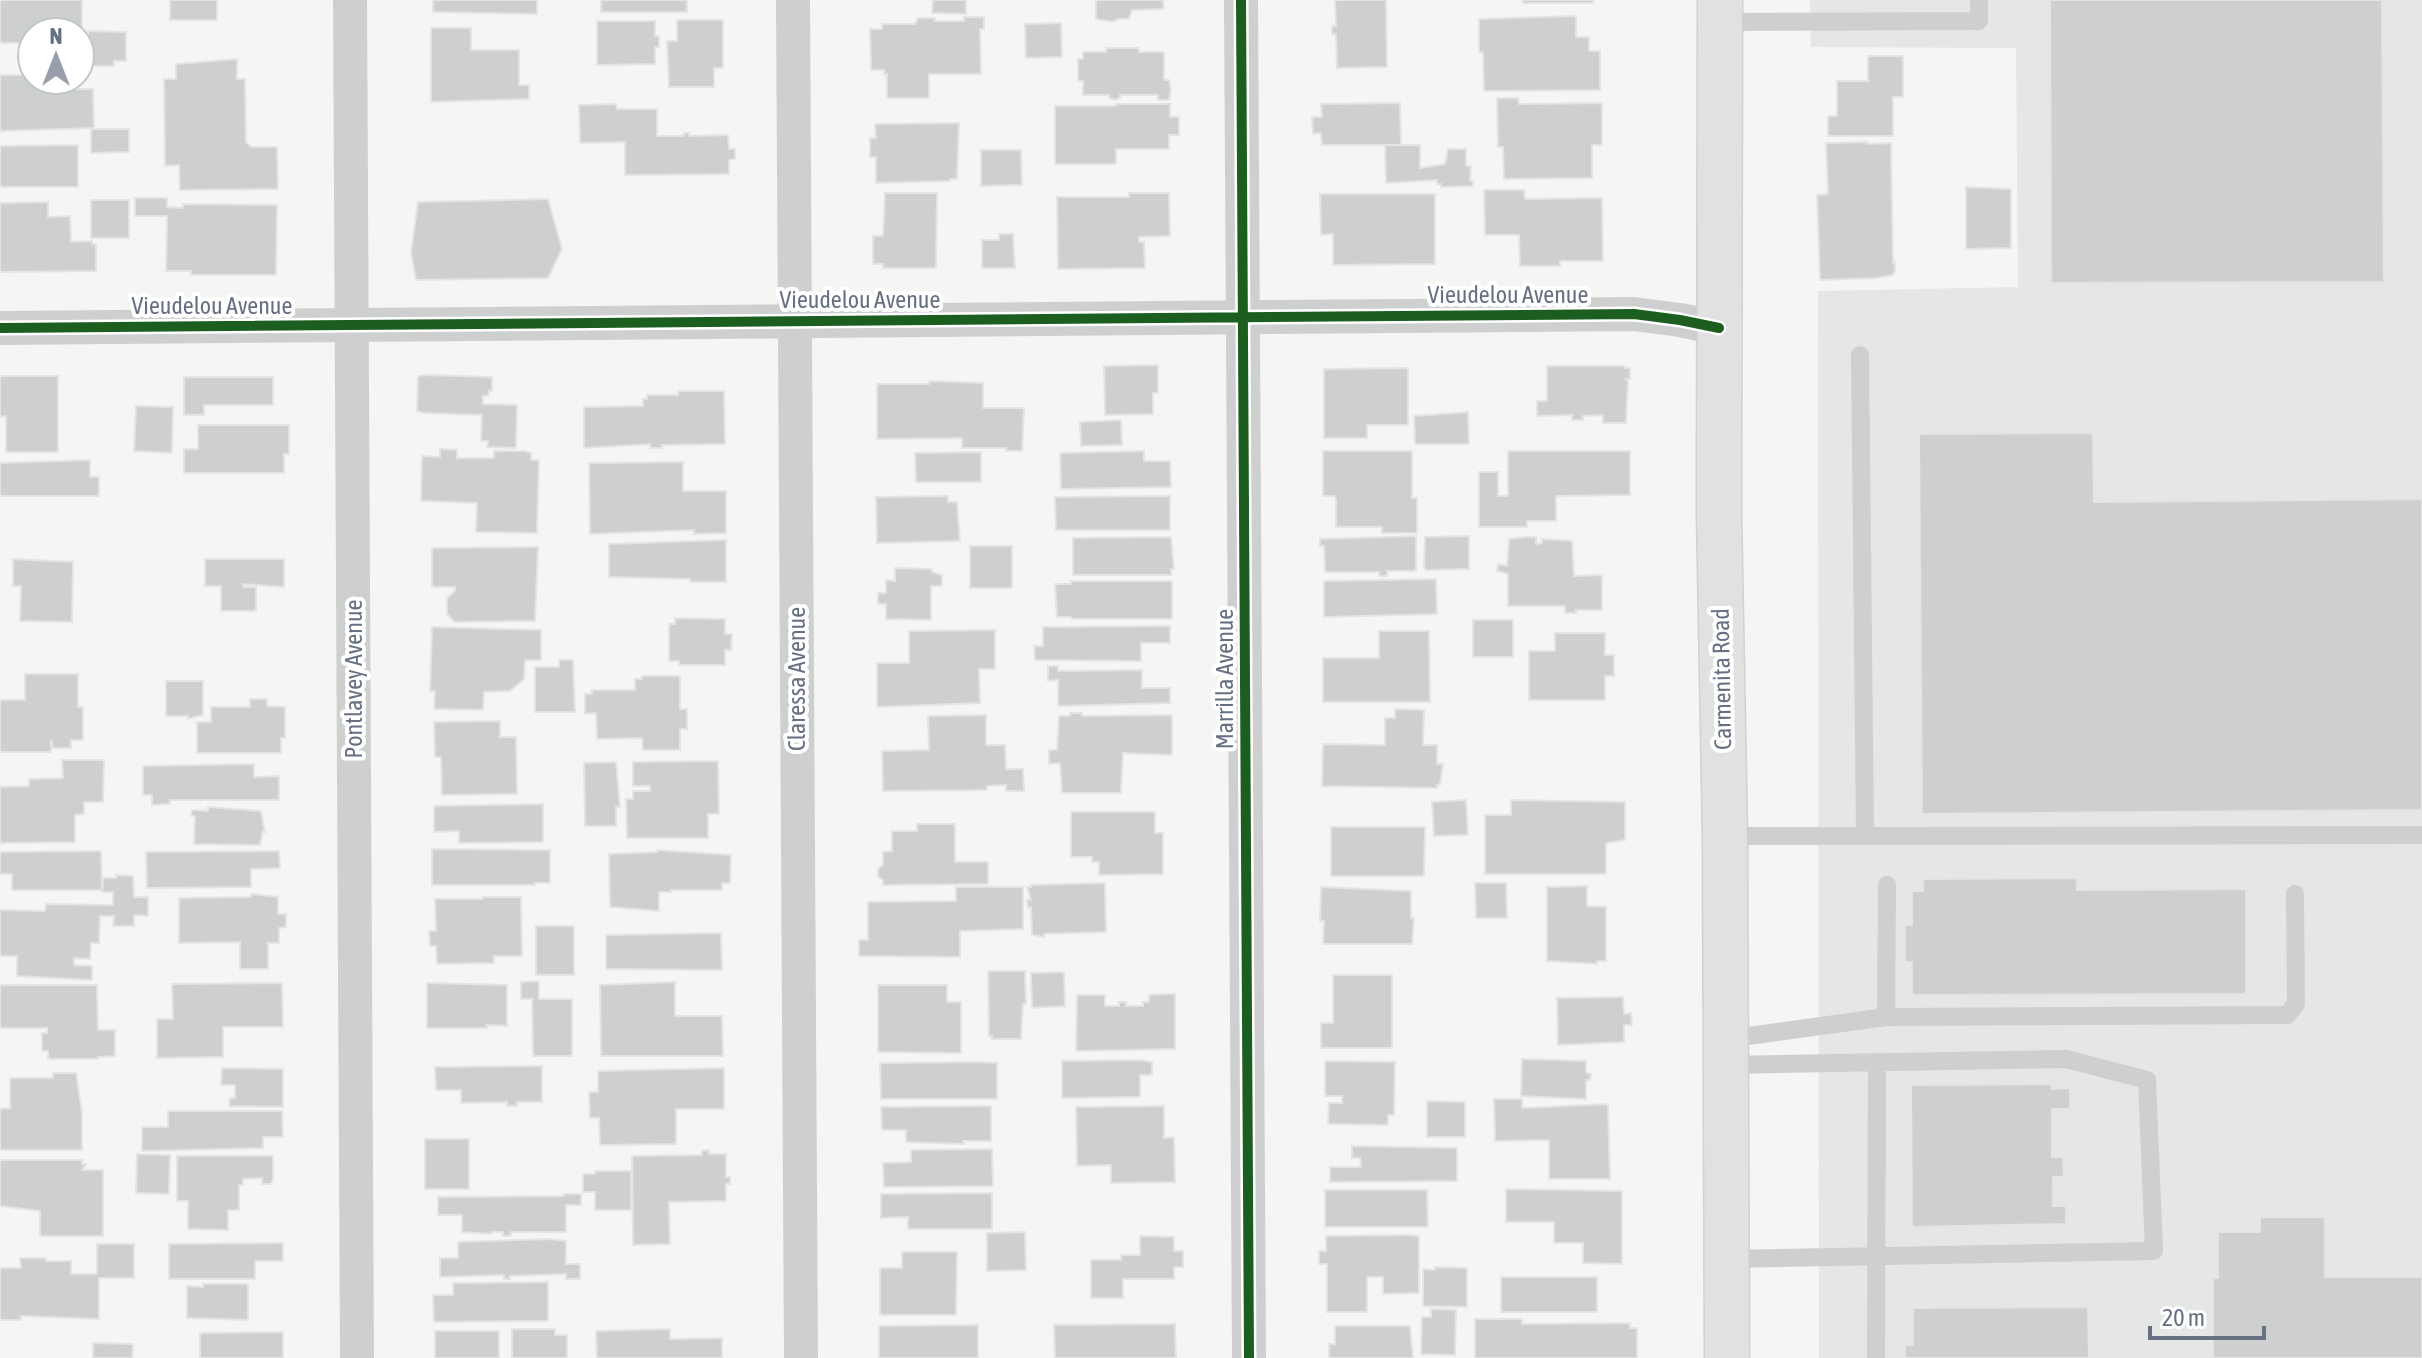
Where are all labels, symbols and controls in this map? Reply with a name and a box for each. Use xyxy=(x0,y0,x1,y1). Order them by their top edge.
north arrow xyxy=(16,16,96,96)
text: N xyxy=(50,23,62,49)
street label: Vieudelou Avenue xyxy=(1428,281,1588,308)
street label: Vieudelou Avenue xyxy=(780,286,940,313)
street label: Vieudelou Avenue xyxy=(132,292,292,319)
street label: Pontlavey Avenue xyxy=(340,600,367,758)
street label: Claressa Avenue xyxy=(783,607,810,751)
street label: Carmenita Road xyxy=(1707,608,1736,750)
street label: Marrilla Avenue xyxy=(1211,609,1238,749)
scale bar xyxy=(2150,1290,2264,1340)
text: 20 m xyxy=(2162,1304,2205,1331)

